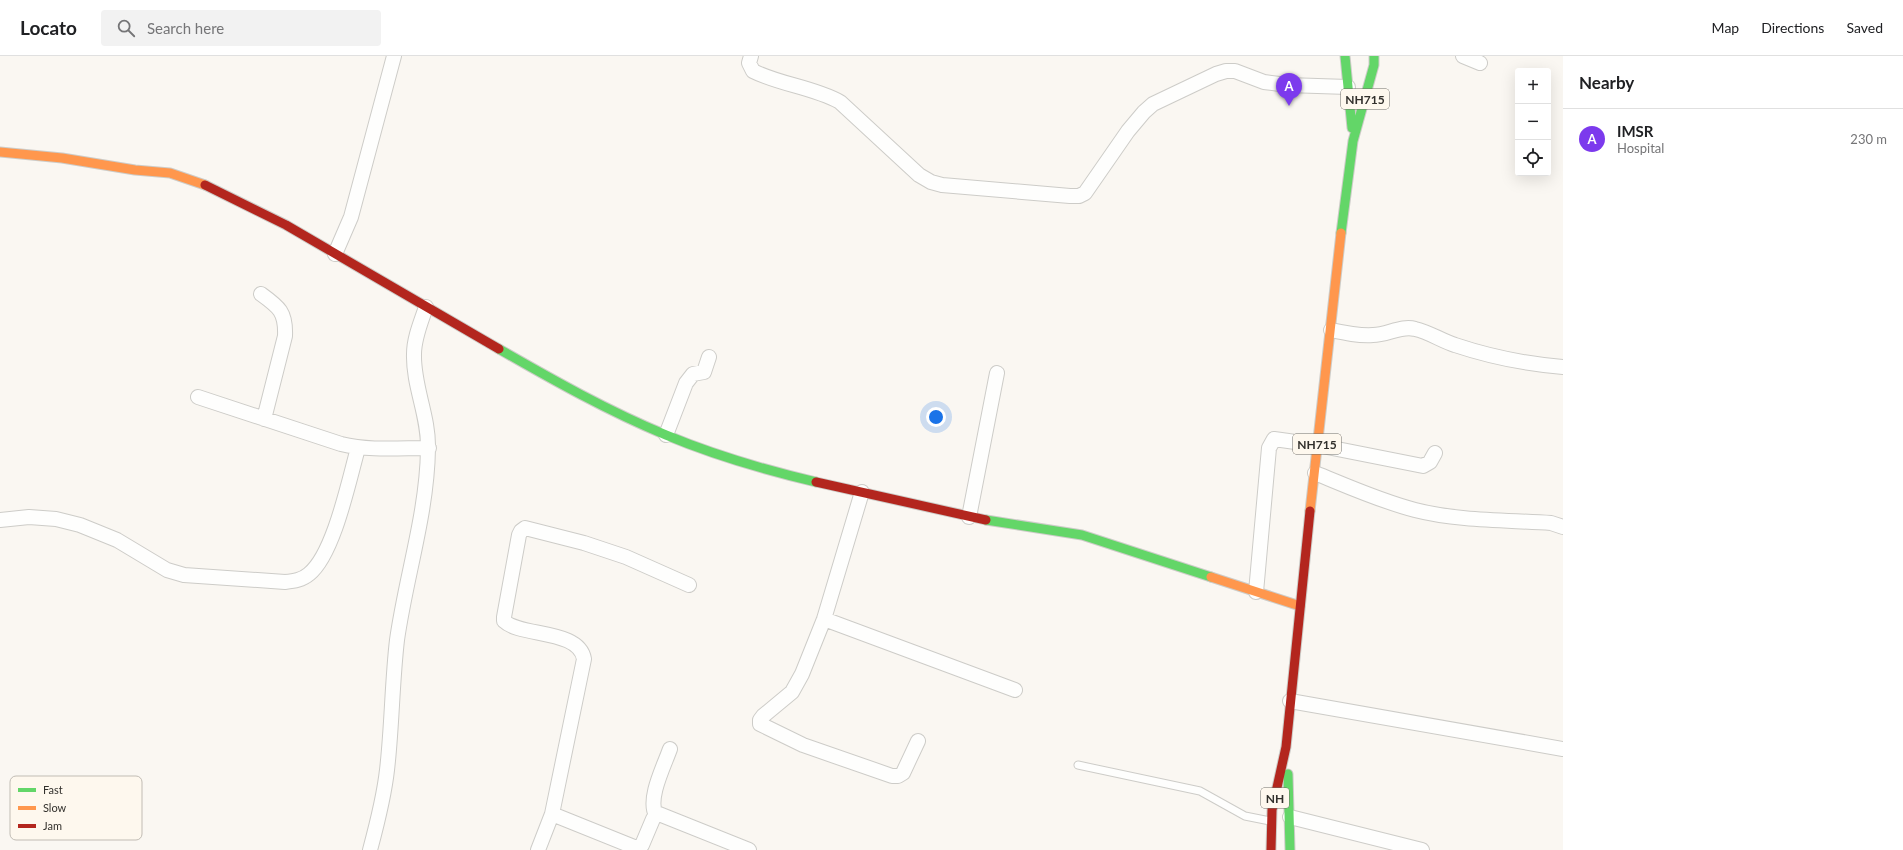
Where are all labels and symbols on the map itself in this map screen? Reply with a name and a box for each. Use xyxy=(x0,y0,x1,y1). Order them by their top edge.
pin: A xyxy=(1276,73,1302,106)
road number: NH715 xyxy=(1341,89,1389,109)
your location xyxy=(926,407,946,427)
road number: NH715 xyxy=(1293,434,1341,454)
legend xyxy=(10,776,142,840)
text: Fast xyxy=(43,783,63,796)
road number: NH xyxy=(1261,788,1289,808)
text: Slow xyxy=(43,801,67,814)
text: Jam xyxy=(43,819,62,832)

